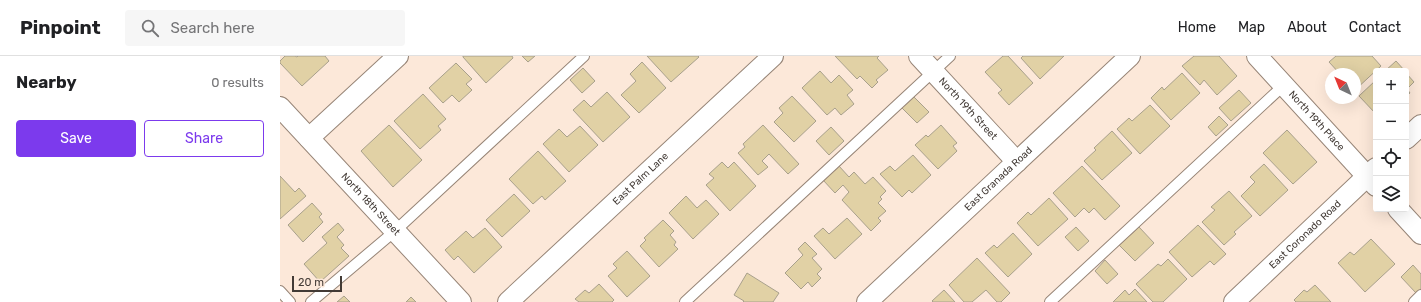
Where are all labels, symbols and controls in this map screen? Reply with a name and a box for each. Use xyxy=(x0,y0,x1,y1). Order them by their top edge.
search box xyxy=(125,10,405,46)
text: Pinpoint xyxy=(20,16,101,39)
icon: search xyxy=(139,17,161,39)
text: Search here xyxy=(171,19,255,37)
text: Home xyxy=(1178,19,1216,36)
text: Map xyxy=(1238,19,1265,36)
text: About xyxy=(1287,19,1327,36)
text: Contact xyxy=(1349,19,1401,36)
north arrow xyxy=(1325,68,1361,104)
map controls xyxy=(1373,68,1409,212)
button: + xyxy=(1373,68,1409,104)
text: Nearby xyxy=(16,72,77,92)
text: 0 results xyxy=(211,75,264,90)
street label: North 19th Street xyxy=(936,75,1000,143)
street label: North 19th Place xyxy=(1286,88,1347,154)
button: − xyxy=(1373,104,1409,140)
button: Save xyxy=(16,120,136,157)
button: Share xyxy=(144,120,264,157)
button: locate xyxy=(1373,140,1409,176)
street label: East Granada Road xyxy=(962,144,1035,214)
street label: East Palm Lane xyxy=(610,150,671,208)
street label: North 18th Street xyxy=(339,171,403,238)
button: layers xyxy=(1373,176,1409,212)
street label: East Coronado Road xyxy=(1267,198,1344,272)
scale bar xyxy=(292,274,342,293)
text: 20 m xyxy=(298,276,324,289)

